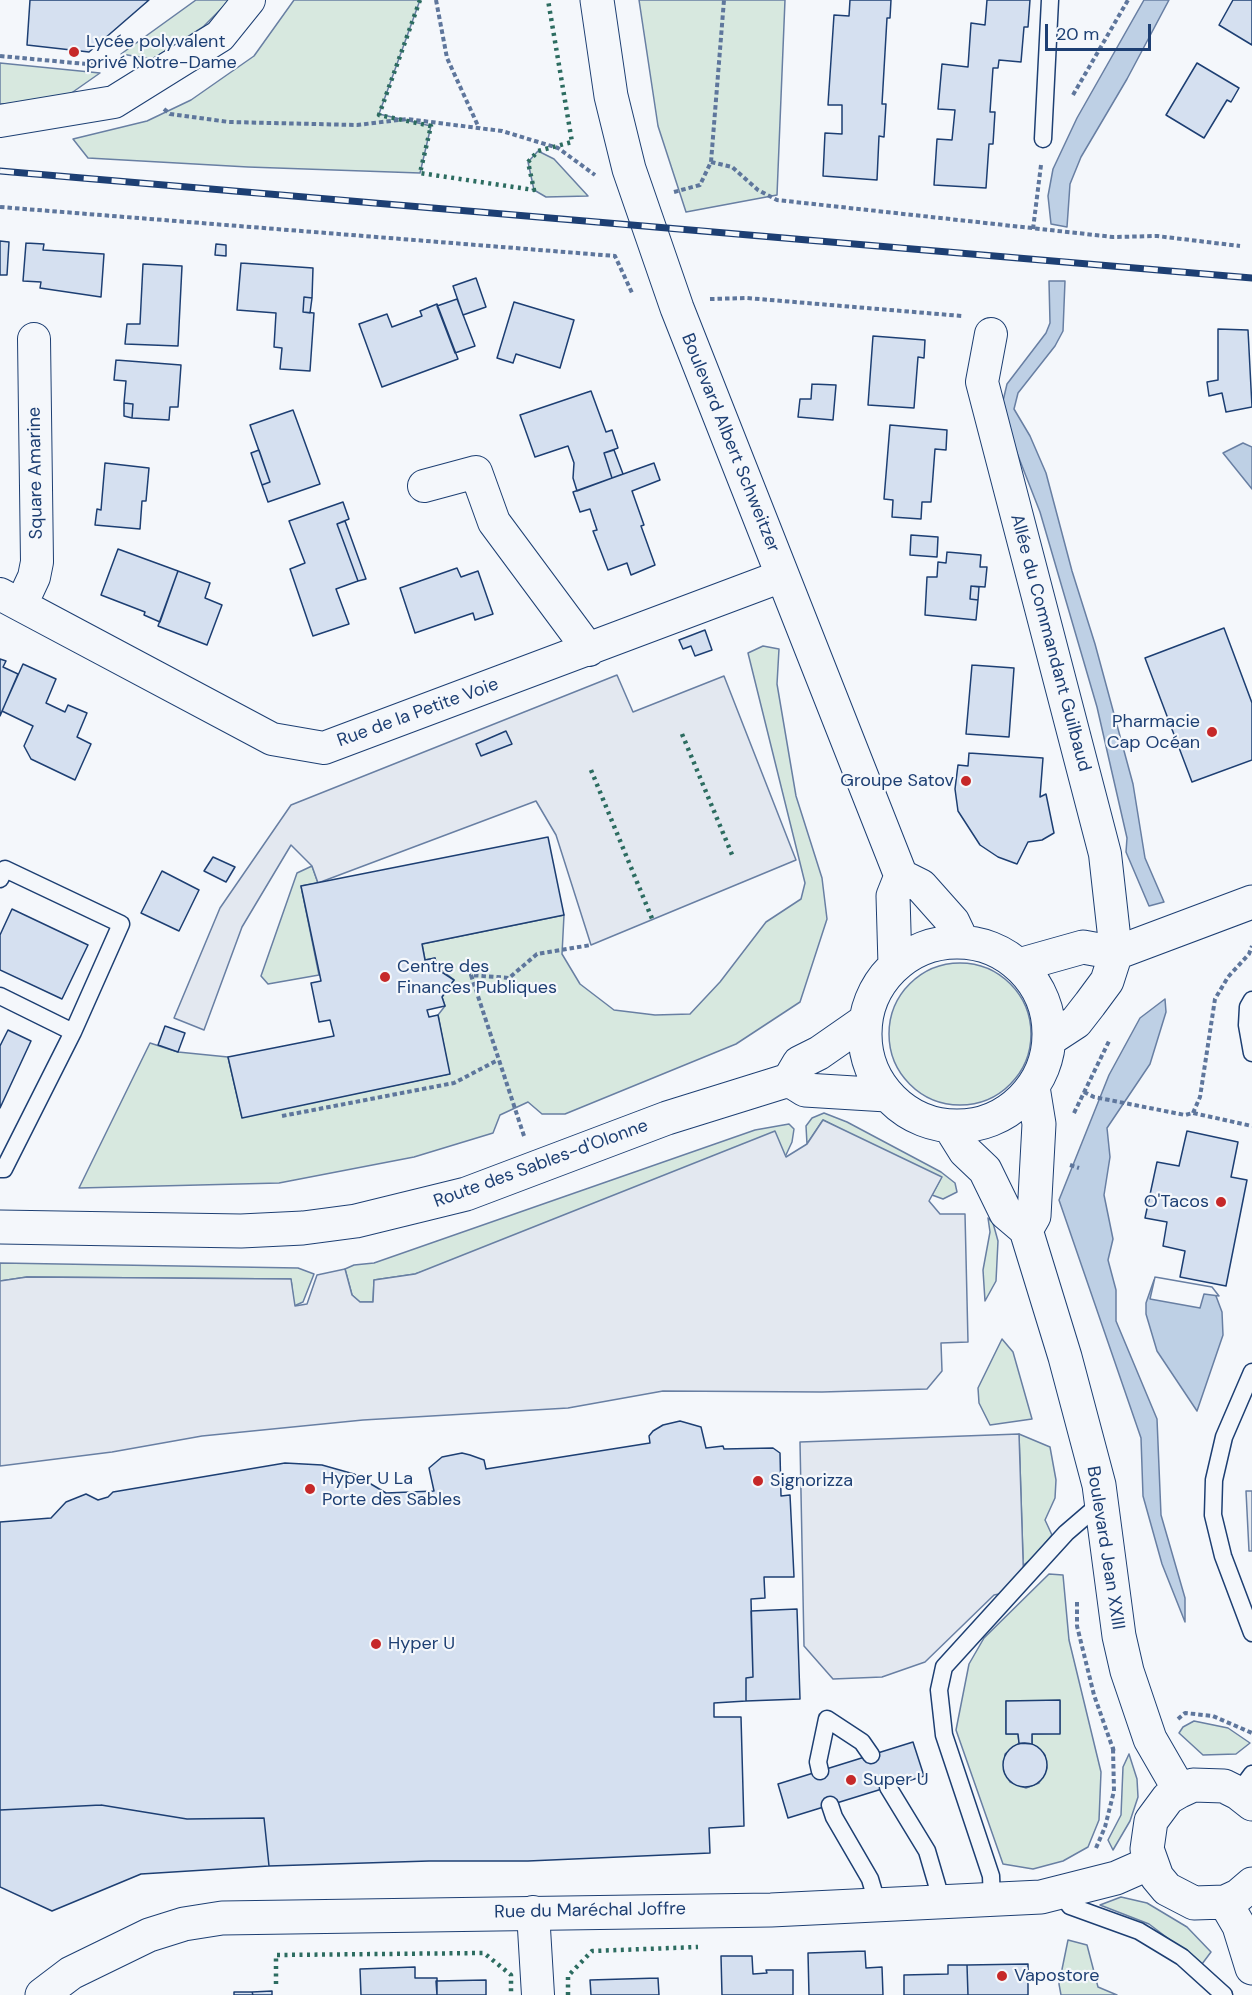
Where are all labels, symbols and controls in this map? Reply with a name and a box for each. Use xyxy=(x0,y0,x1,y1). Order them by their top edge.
scale bar xyxy=(1048,12,1154,50)
text: 20 m xyxy=(1056,22,1099,46)
place label: Lycée polyvalent privé Notre-Dame xyxy=(86,31,237,74)
marker: Lycée polyvalent privé Notre-Dame xyxy=(67,45,81,59)
street label: Boulevard Albert Schweitzer xyxy=(676,330,784,556)
street label: Square Amarine xyxy=(24,407,48,539)
street label: Allée du Commandant Guilbaud xyxy=(1005,512,1095,774)
street label: Rue de la Petite Voie xyxy=(334,674,502,752)
place label: Pharmacie Cap Océan xyxy=(1107,711,1200,754)
marker: Pharmacie Cap Océan xyxy=(1205,725,1219,739)
place label: Groupe Satov xyxy=(840,770,954,792)
marker: Groupe Satov xyxy=(959,774,973,788)
place label: Centre des Finances Publiques xyxy=(397,956,557,998)
marker: Centre des Finances Publiques xyxy=(378,970,392,984)
street label: Route des Sables-d'Olonne xyxy=(431,1115,651,1213)
place label: O'Tacos xyxy=(1144,1191,1209,1213)
marker: O'Tacos xyxy=(1214,1195,1228,1209)
street label: Boulevard Jean XXIII xyxy=(1081,1465,1129,1631)
place label: Hyper U La Porte des Sables xyxy=(322,1468,461,1510)
place label: Signorizza xyxy=(770,1470,853,1492)
marker: Signorizza xyxy=(751,1474,765,1488)
marker: Hyper U La Porte des Sables xyxy=(303,1482,317,1496)
place label: Hyper U xyxy=(388,1633,455,1655)
marker: Hyper U xyxy=(369,1637,383,1651)
place label: Super U xyxy=(863,1769,928,1791)
marker: Super U xyxy=(844,1773,858,1787)
street label: Rue du Maréchal Joffre xyxy=(494,1899,686,1923)
place label: Vapostore xyxy=(1014,1965,1099,1987)
marker: Vapostore xyxy=(995,1969,1009,1983)

